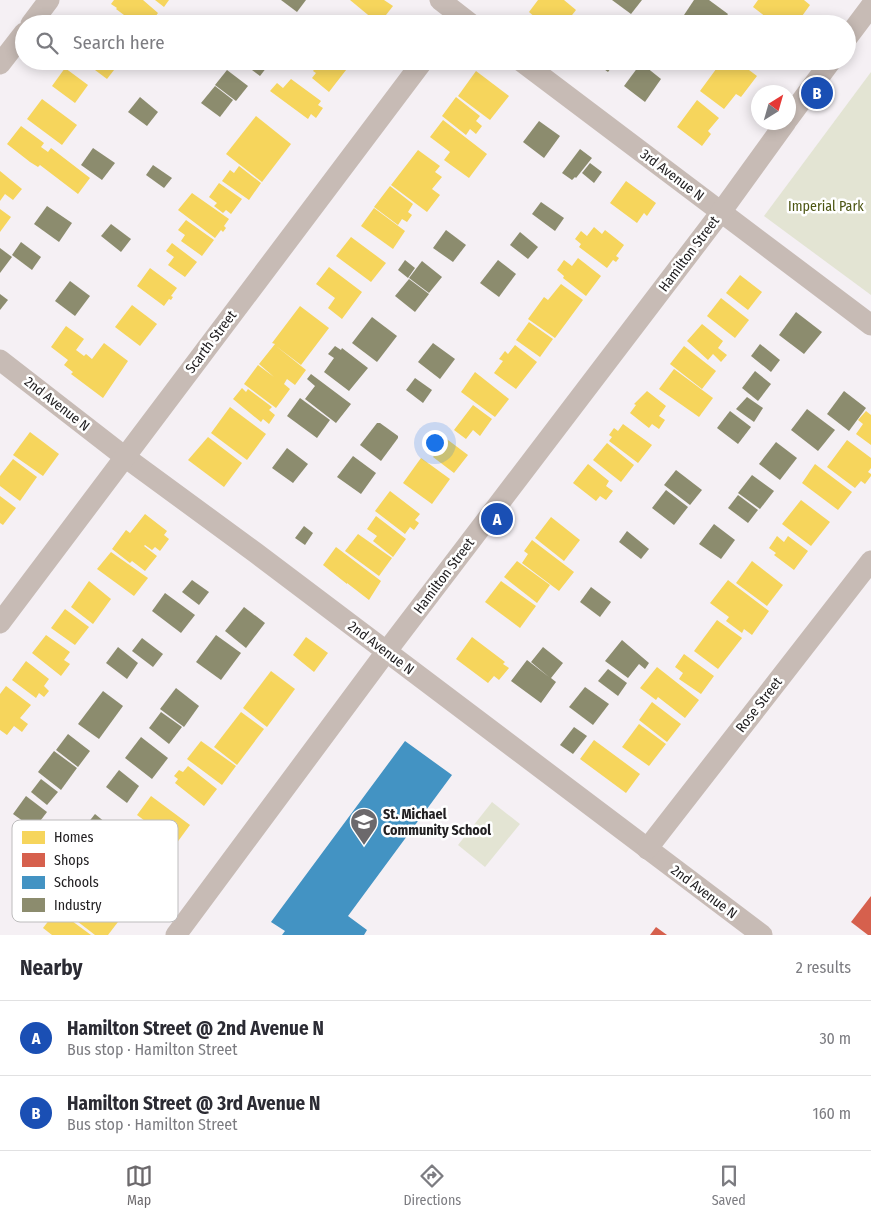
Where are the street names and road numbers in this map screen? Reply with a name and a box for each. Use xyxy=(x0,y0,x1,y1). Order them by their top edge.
street label: 3rd Avenue N xyxy=(637,146,707,204)
street label: Hamilton Street xyxy=(655,213,723,295)
street label: Scarth Street xyxy=(182,307,240,377)
street label: 2nd Avenue N xyxy=(21,373,93,435)
street label: Hamilton Street xyxy=(410,535,478,617)
street label: 2nd Avenue N xyxy=(345,618,417,678)
street label: Rose Street xyxy=(732,674,786,736)
street label: 2nd Avenue N xyxy=(668,862,740,922)

